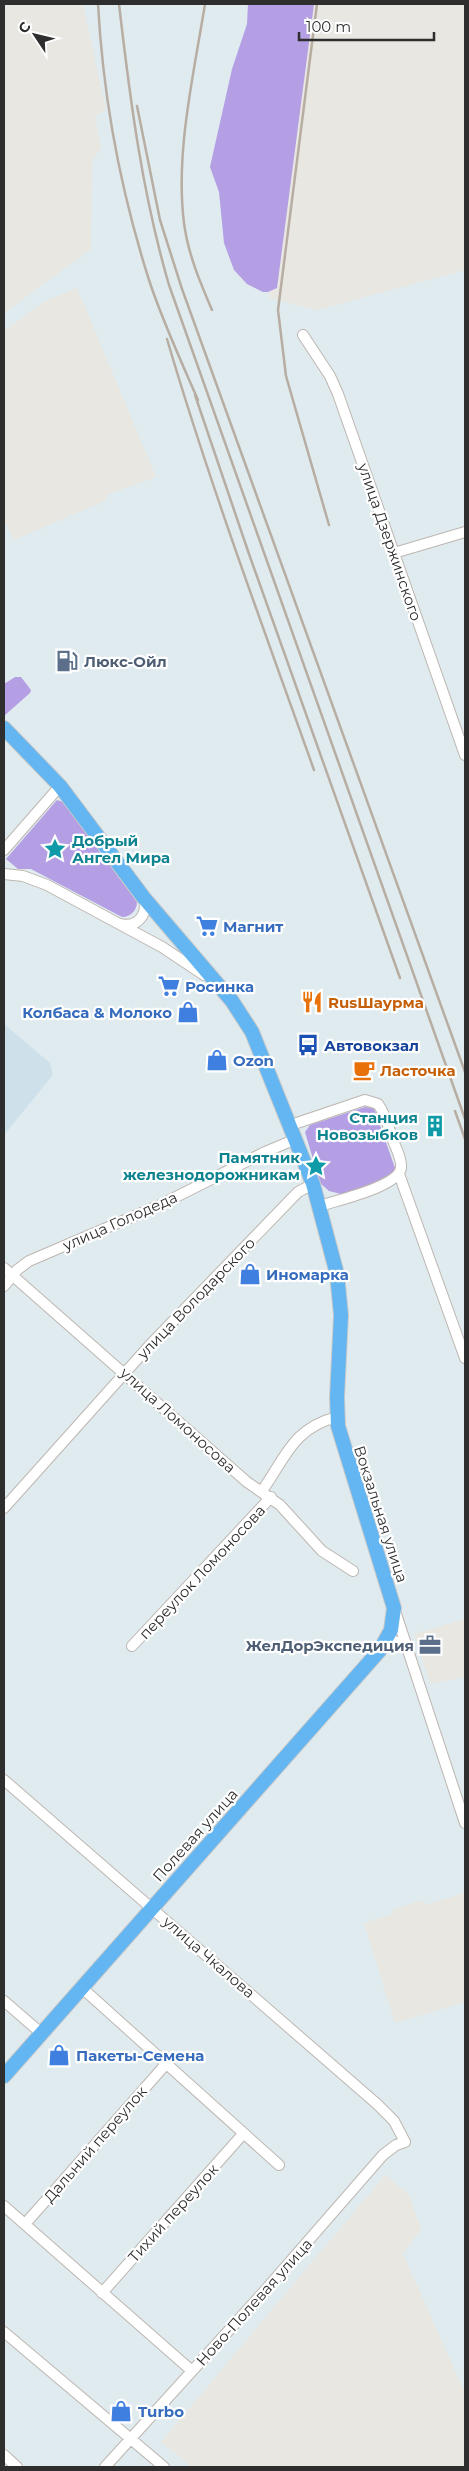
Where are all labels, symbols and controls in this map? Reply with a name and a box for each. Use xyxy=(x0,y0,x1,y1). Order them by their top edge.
north arrow xyxy=(10,10,60,60)
scale bar xyxy=(299,10,434,42)
text: 100 m xyxy=(306,17,351,36)
text: С xyxy=(14,18,35,37)
street label: улица Дзержинского xyxy=(354,460,426,623)
fuel station icon: Люкс-Ойл xyxy=(54,648,80,674)
place label: Люкс-Ойл xyxy=(84,652,167,671)
place label: Добрый Ангел Мира xyxy=(72,831,170,867)
place icon: Добрый Ангел Мира xyxy=(42,836,68,862)
supermarket icon: Магнит xyxy=(194,913,220,939)
place label: Магнит xyxy=(223,917,283,936)
supermarket icon: Росинка xyxy=(156,973,182,999)
place label: Росинка xyxy=(185,977,254,996)
restaurant icon: RusШаурма xyxy=(299,989,325,1015)
place label: RusШаурма xyxy=(328,993,424,1012)
shop icon: Колбаса & Молоко xyxy=(175,999,201,1025)
place label: Колбаса & Молоко xyxy=(22,1003,172,1022)
bus stop icon: Автовокзал xyxy=(295,1032,321,1058)
place label: Автовокзал xyxy=(324,1036,419,1055)
shop icon: Ozon xyxy=(204,1047,230,1073)
place label: Ozon xyxy=(233,1051,274,1070)
cafe icon: Ласточка xyxy=(351,1057,377,1083)
place label: Ласточка xyxy=(380,1061,455,1080)
place label: Станция Новозыбков xyxy=(317,1108,418,1144)
building icon: Станция Новозыбков xyxy=(422,1113,448,1139)
place label: Памятник железнодорожникам xyxy=(123,1148,300,1184)
place icon: Памятник железнодорожникам xyxy=(303,1153,329,1179)
street label: улица Голодеда xyxy=(59,1187,180,1255)
street label: улица Володарского xyxy=(132,1233,259,1364)
shop icon: Иномарка xyxy=(237,1261,263,1287)
place label: Иномарка xyxy=(266,1265,349,1284)
street label: улица Ломоносова xyxy=(116,1362,240,1477)
street label: Вокзальная улица xyxy=(350,1443,412,1585)
street label: переулок Ломоносова xyxy=(135,1501,269,1643)
office icon: ЖелДорЭкспедиция xyxy=(417,1632,443,1658)
place label: ЖелДорЭкспедиция xyxy=(246,1636,414,1655)
street label: Полевая улица xyxy=(148,1785,242,1885)
street label: улица Чкалова xyxy=(158,1911,259,2002)
shop icon: Пакеты-Семена xyxy=(46,2042,72,2068)
place label: Пакеты-Семена xyxy=(76,2046,204,2065)
street label: Дальний переулок xyxy=(39,2082,151,2206)
street label: Тихий переулок xyxy=(124,2160,222,2266)
street label: Ново-Полевая улица xyxy=(192,2234,316,2370)
shop icon: Turbo xyxy=(108,2398,134,2424)
place label: Turbo xyxy=(138,2402,184,2421)

